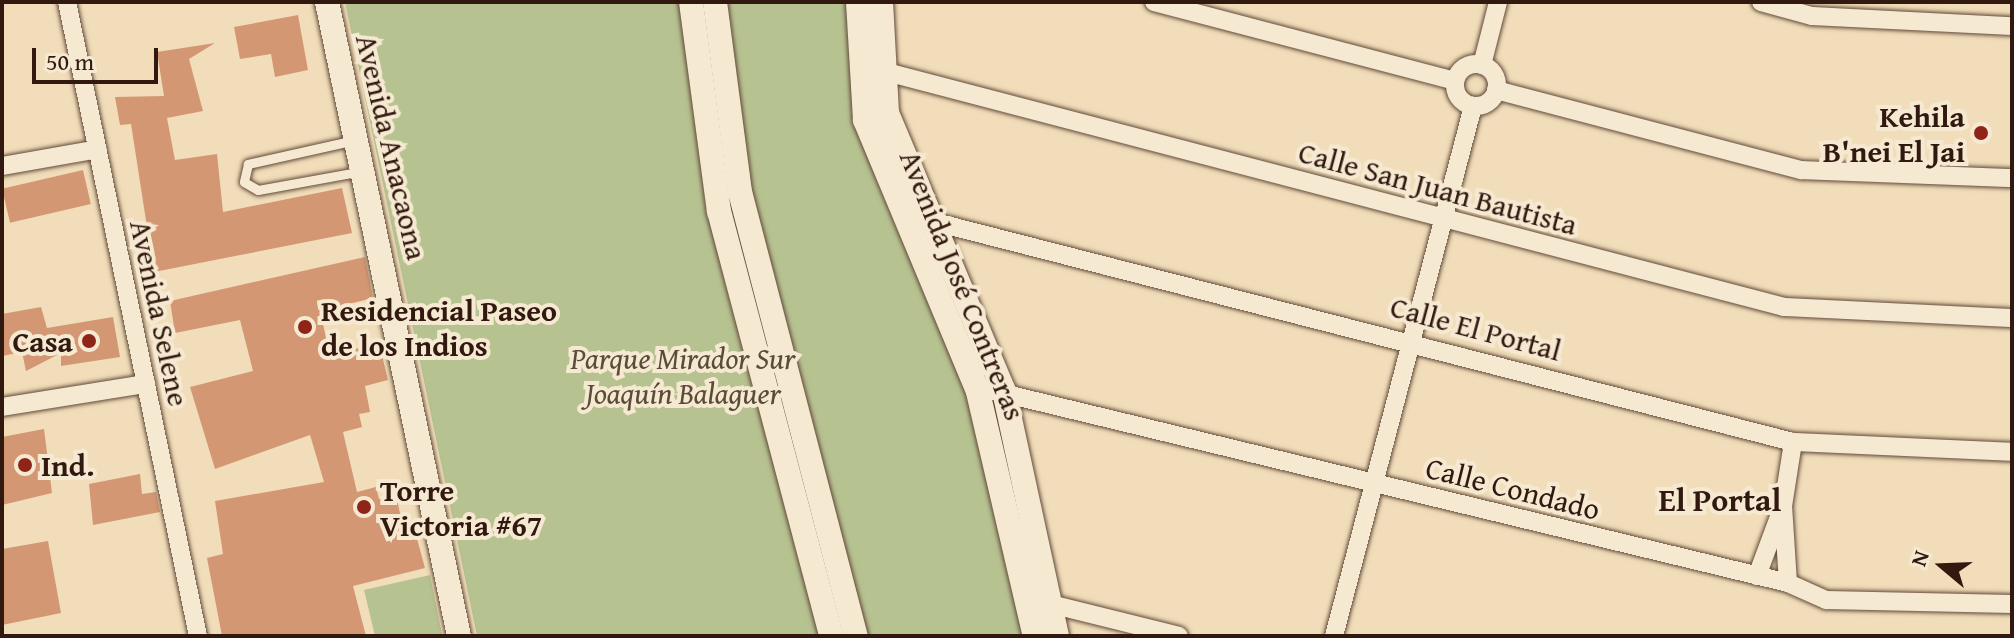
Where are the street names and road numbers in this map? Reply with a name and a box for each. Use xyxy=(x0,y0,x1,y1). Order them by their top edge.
street label: Avenida Anacaona xyxy=(349,31,435,263)
street label: Calle San Juan Bautista xyxy=(1295,134,1581,242)
street label: Avenida José Contreras xyxy=(892,145,1034,425)
street label: Avenida Selene xyxy=(123,217,197,409)
street label: Calle El Portal xyxy=(1387,288,1565,368)
street label: Calle Condado xyxy=(1422,449,1604,527)

